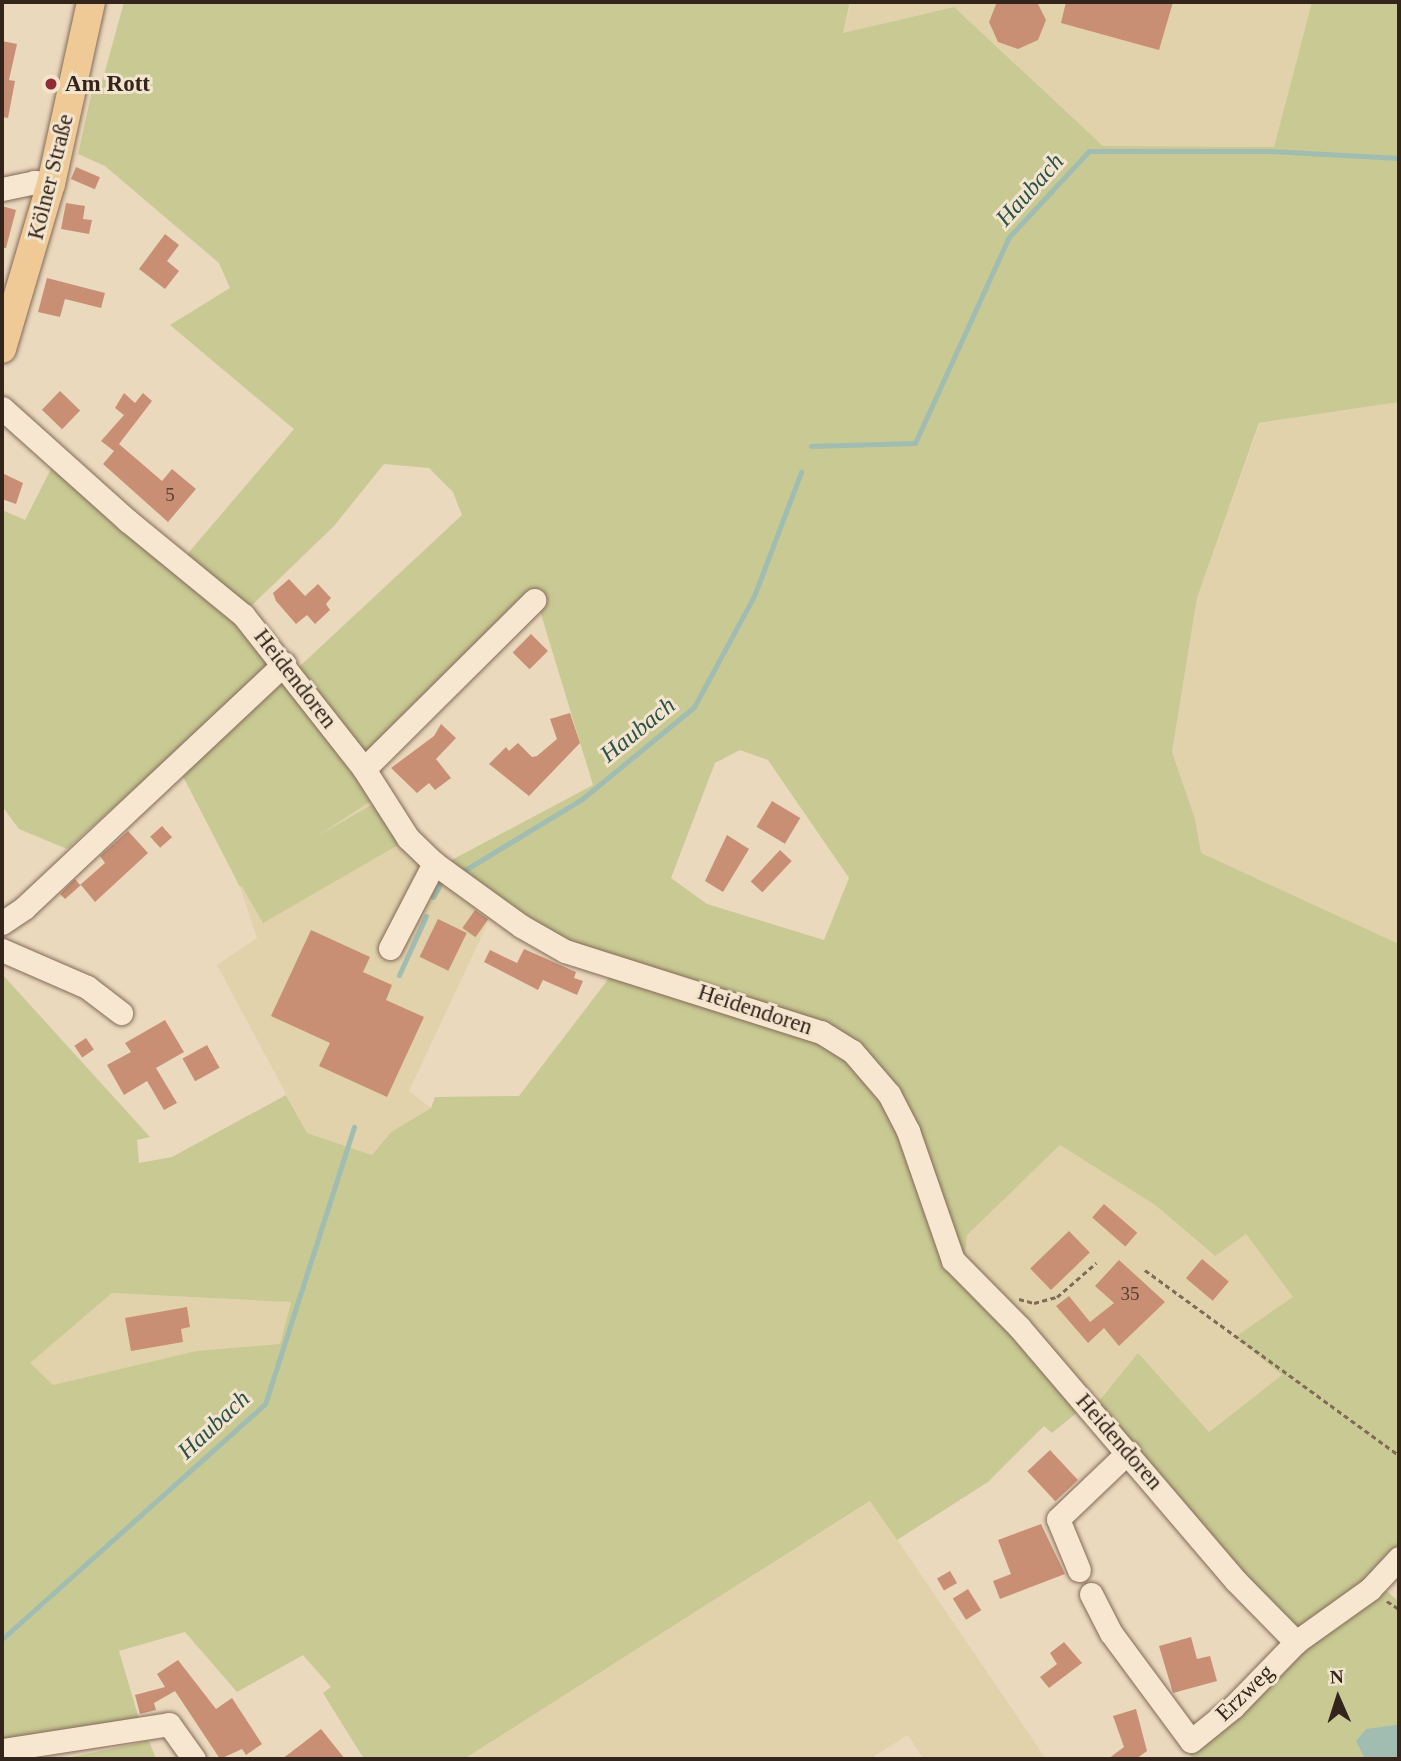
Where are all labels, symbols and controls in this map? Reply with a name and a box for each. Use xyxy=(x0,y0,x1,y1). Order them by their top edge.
place label: Am Rott xyxy=(65,70,150,98)
marker: Am Rott xyxy=(43,76,59,92)
street label: Kölner Straße xyxy=(22,111,80,243)
water label: Haubach xyxy=(990,148,1070,232)
house number: 5 xyxy=(165,484,175,506)
street label: Heidendoren xyxy=(248,624,342,734)
water label: Haubach xyxy=(595,691,681,769)
street label: Heidendoren xyxy=(694,979,816,1041)
house number: 35 xyxy=(1120,1283,1140,1305)
water label: Haubach xyxy=(172,1384,256,1466)
street label: Heidendoren xyxy=(1070,1388,1168,1496)
street label: Erzweg xyxy=(1210,1659,1280,1727)
north arrow xyxy=(1303,1663,1373,1733)
text: N xyxy=(1329,1666,1344,1687)

